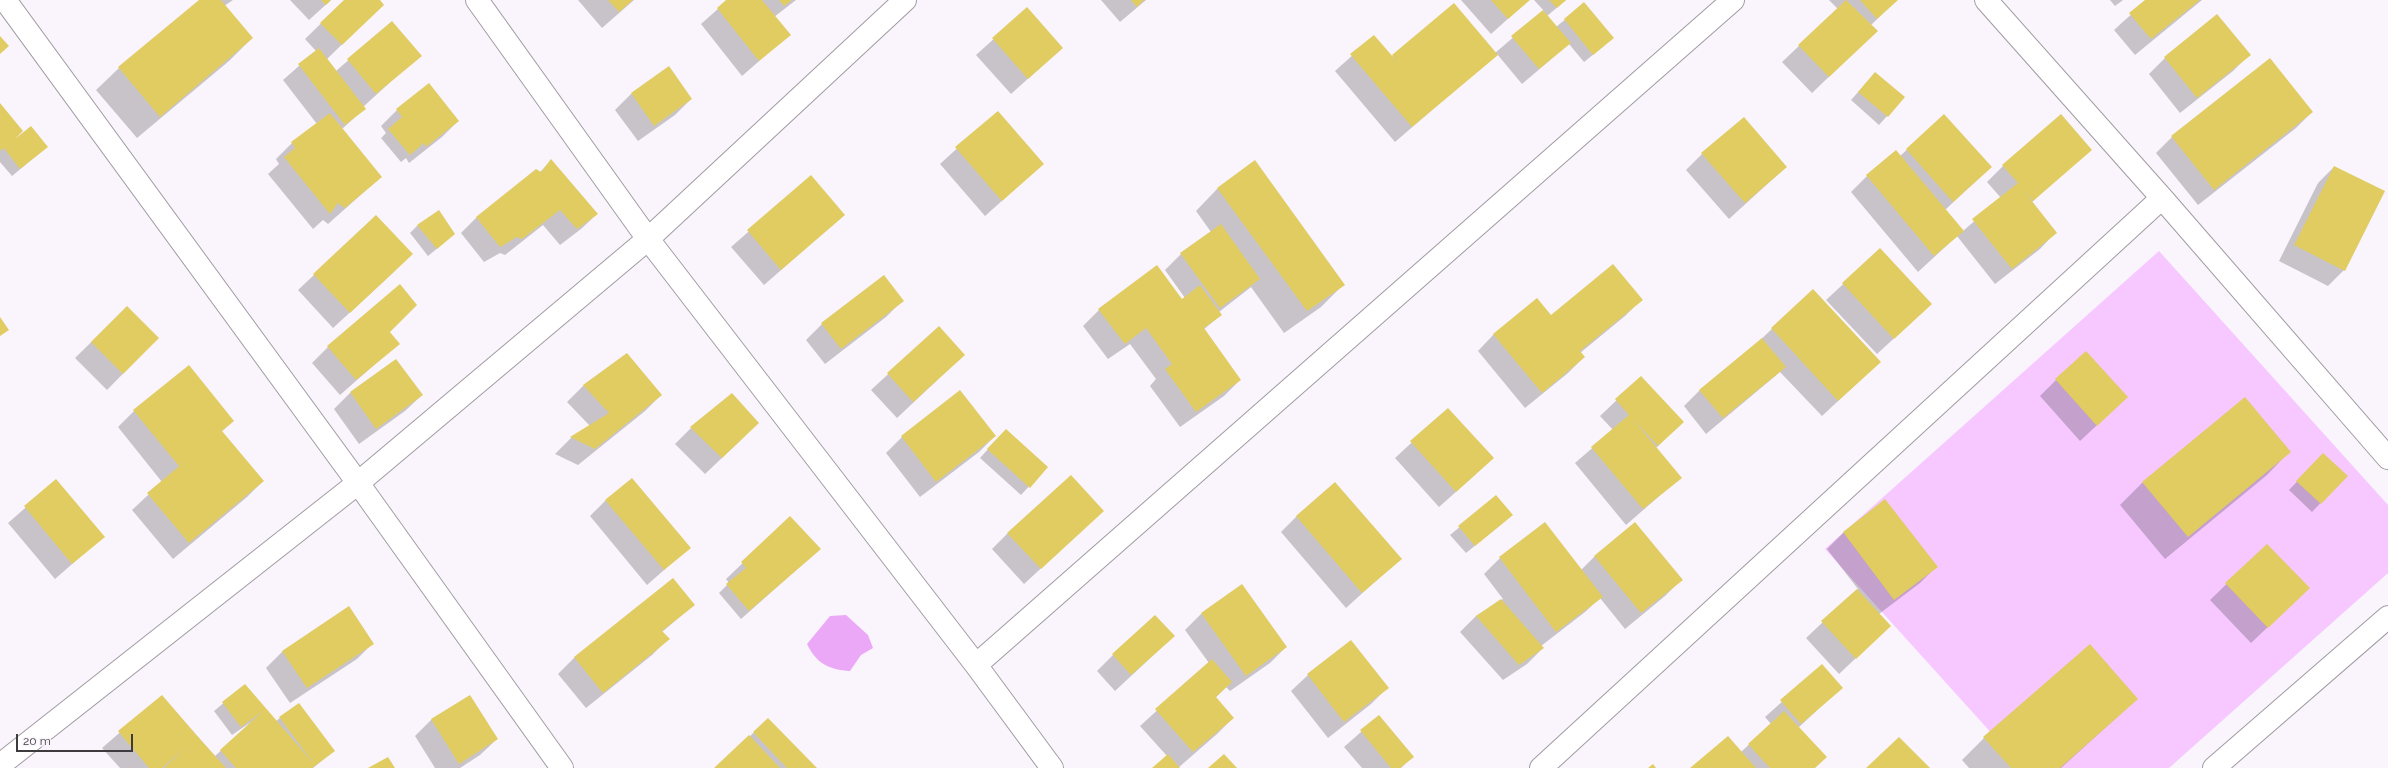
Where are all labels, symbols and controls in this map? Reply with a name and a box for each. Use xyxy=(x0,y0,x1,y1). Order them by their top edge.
scale bar xyxy=(18,726,135,752)
text: 20 m xyxy=(23,734,51,748)

